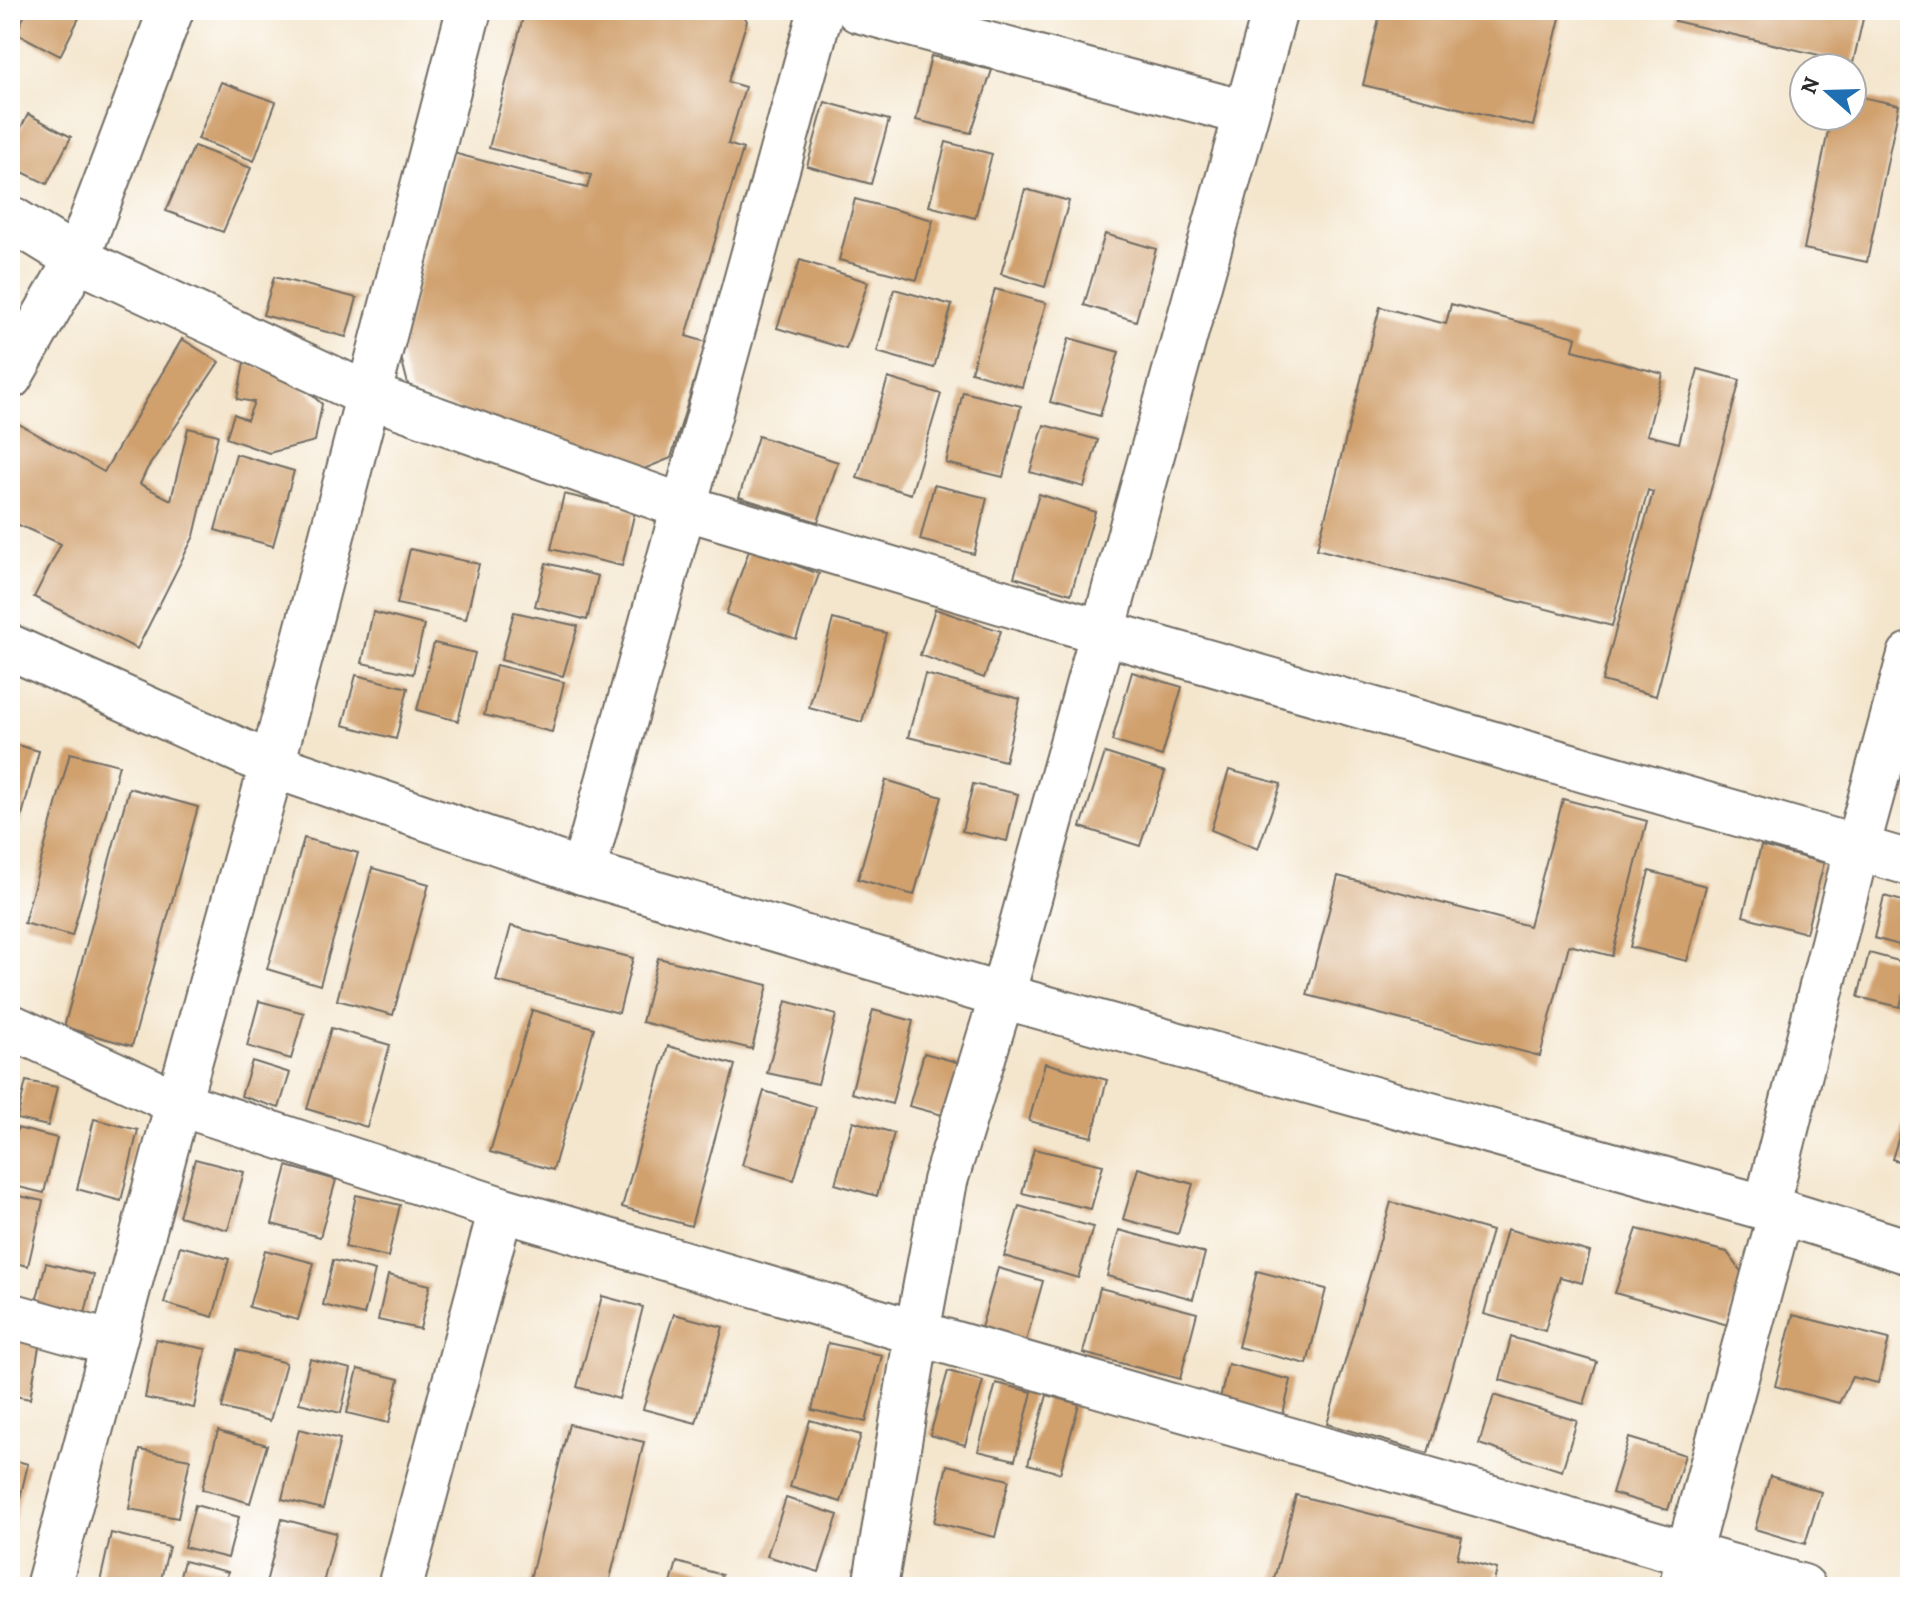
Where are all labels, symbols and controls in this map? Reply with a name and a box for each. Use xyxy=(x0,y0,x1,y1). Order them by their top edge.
north arrow xyxy=(1788,52,1868,132)
text: N xyxy=(1793,73,1827,98)

